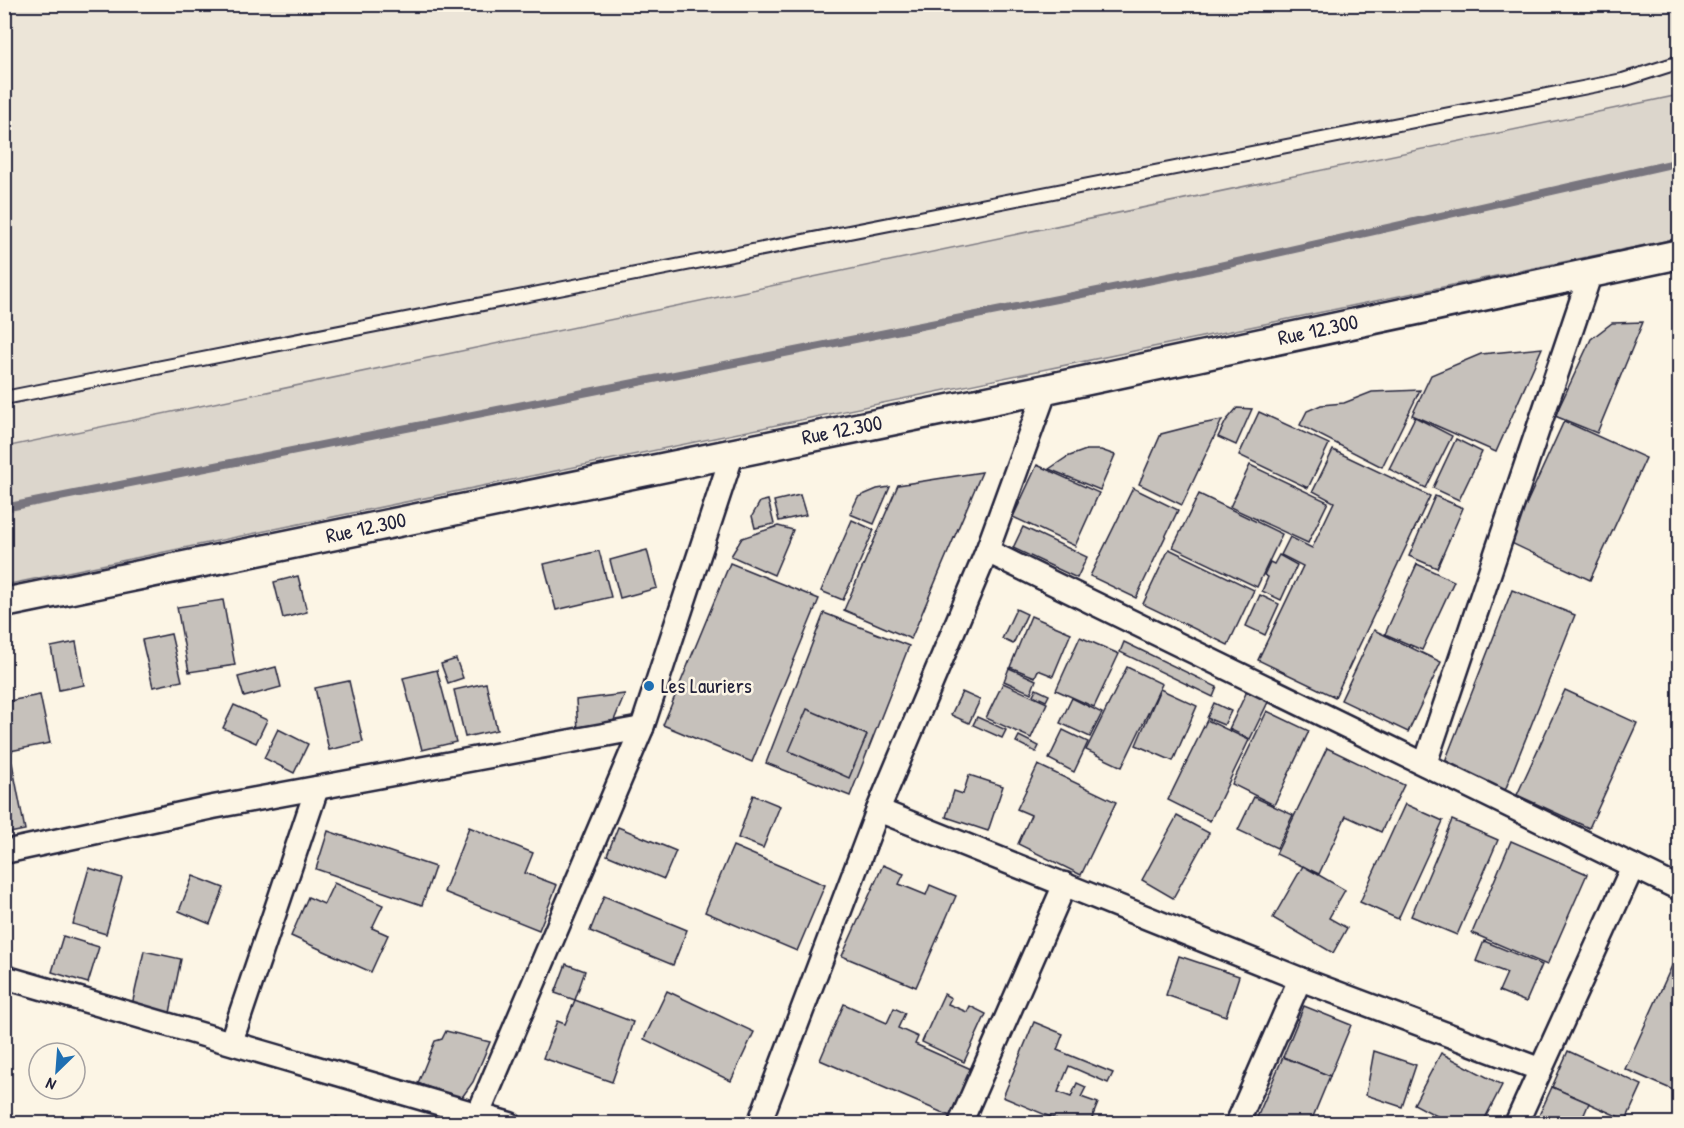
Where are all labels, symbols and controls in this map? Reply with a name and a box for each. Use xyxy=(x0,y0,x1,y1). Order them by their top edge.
street label: Rue 12.300 xyxy=(1275,307,1361,352)
street label: Rue 12.300 xyxy=(799,408,885,451)
street label: Rue 12.300 xyxy=(323,505,409,550)
place label: Les Lauriers xyxy=(661,671,752,700)
marker: Les Lauriers xyxy=(642,679,656,693)
north arrow xyxy=(27,1041,87,1101)
text: N xyxy=(42,1073,59,1096)

